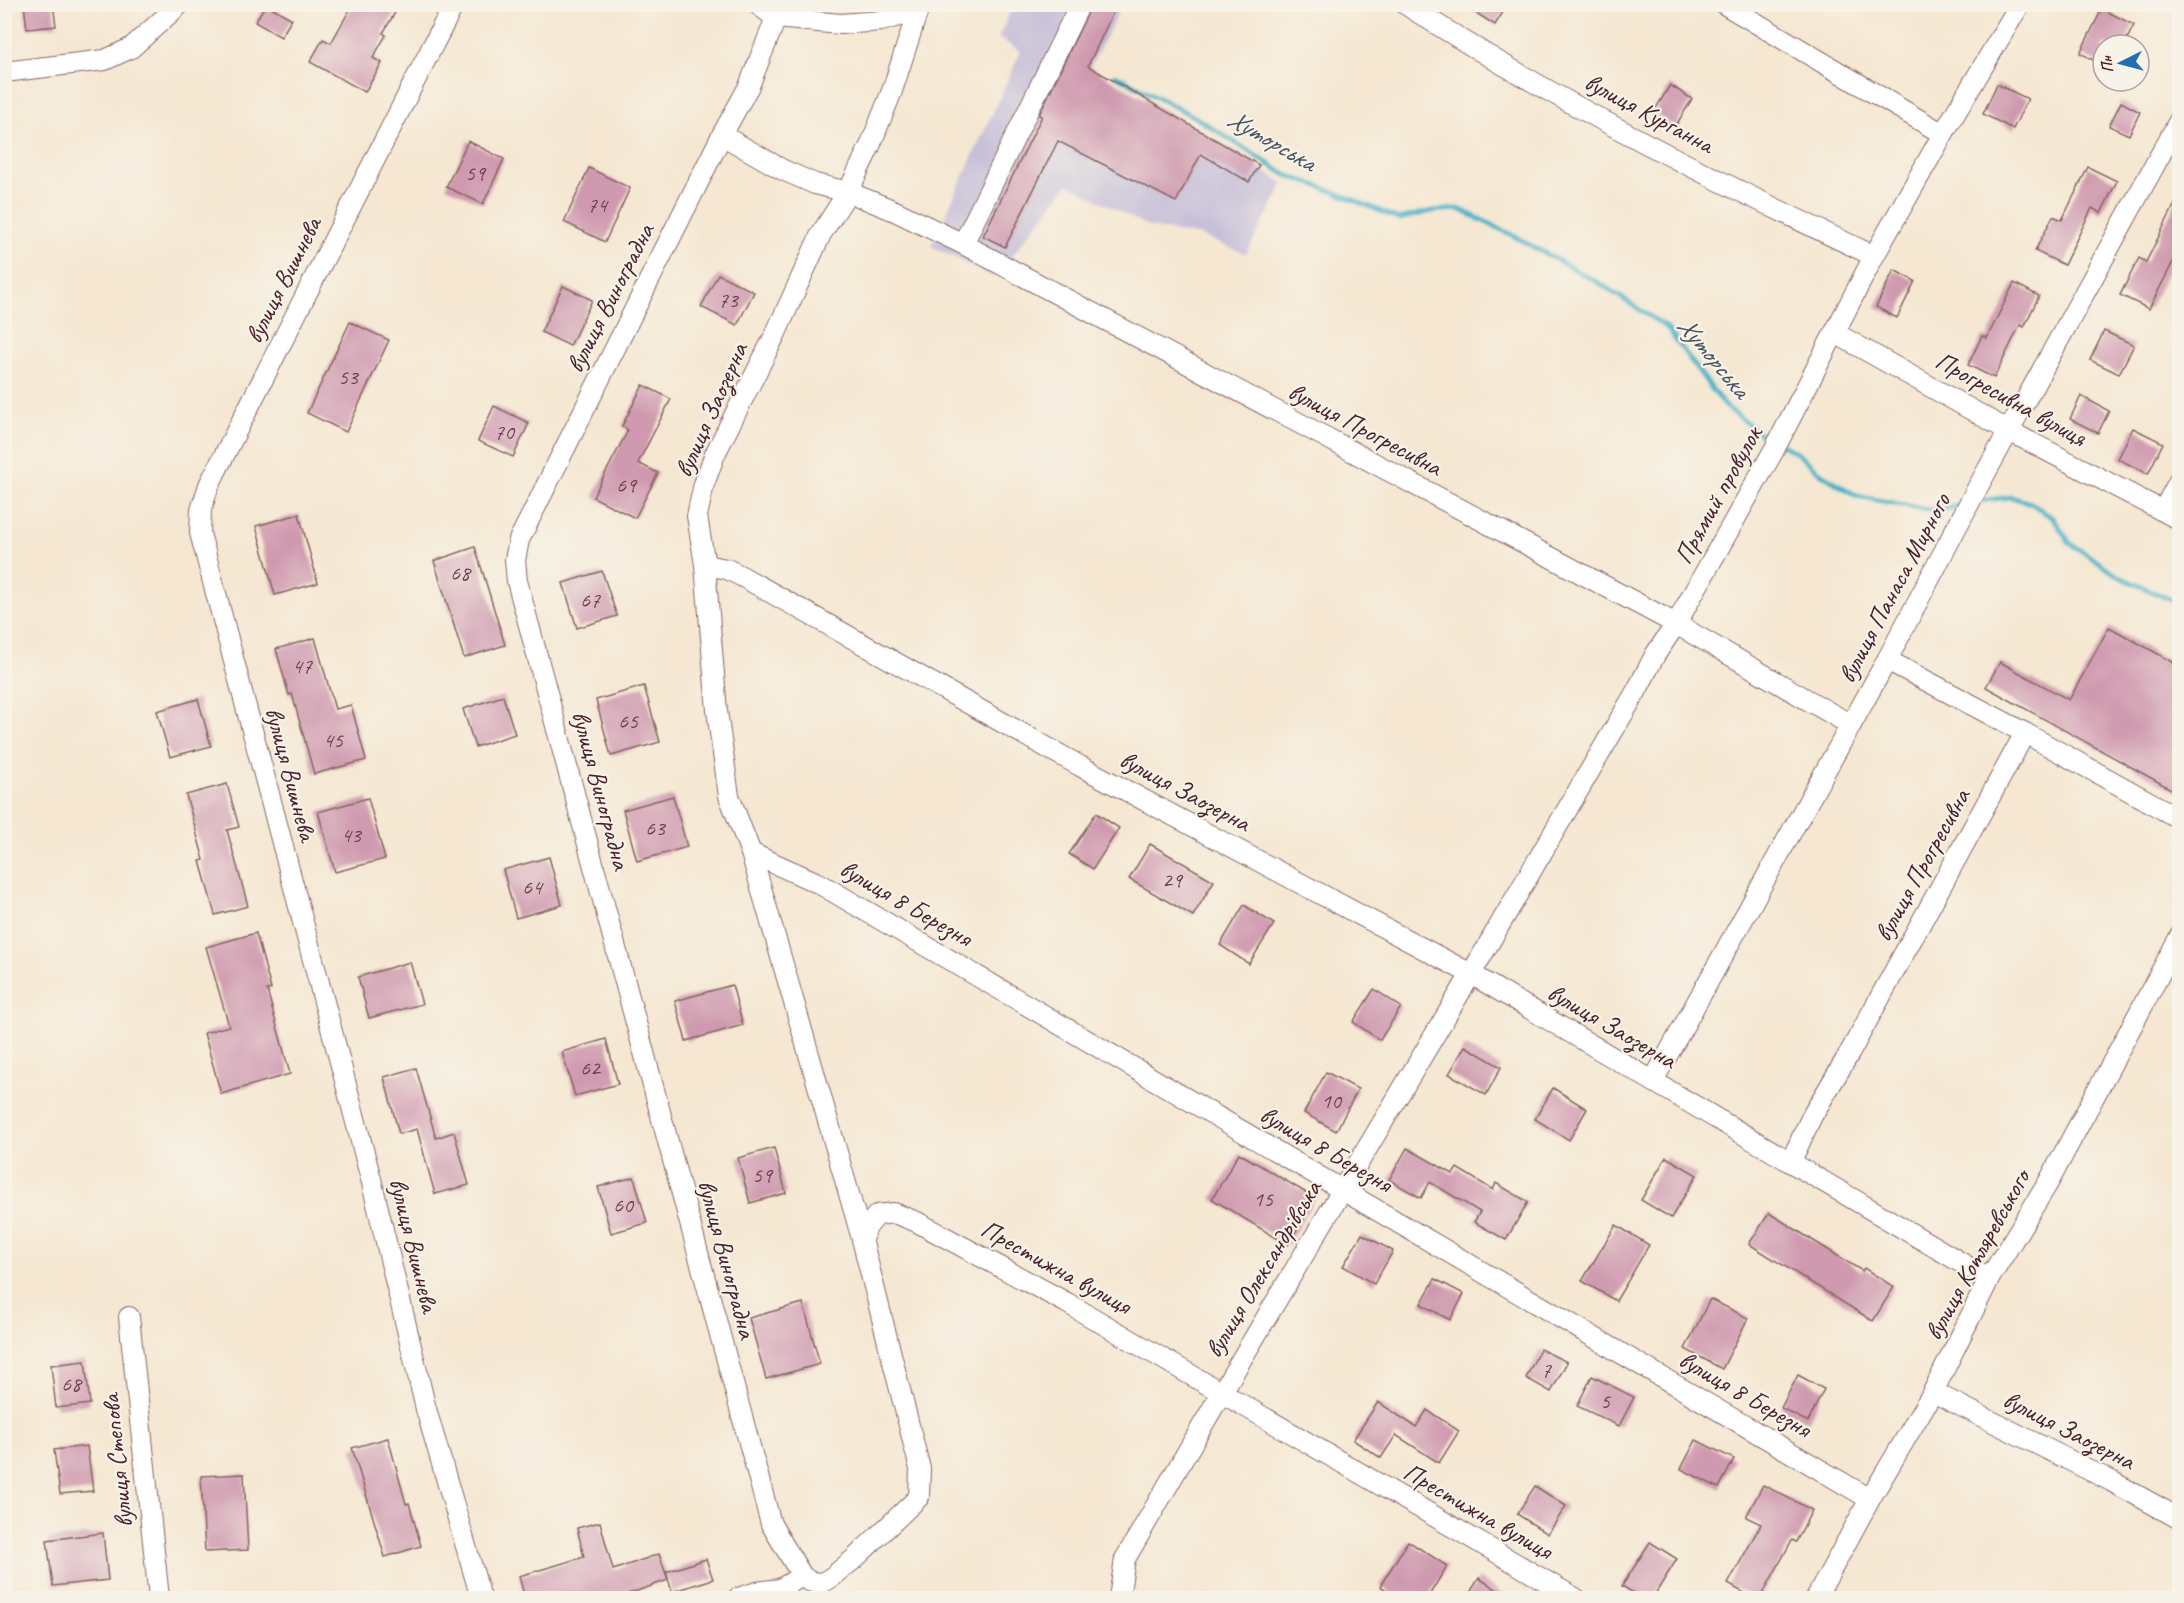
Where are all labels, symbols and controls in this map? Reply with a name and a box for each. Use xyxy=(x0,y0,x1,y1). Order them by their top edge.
north arrow xyxy=(2091,33,2151,93)
text: Пн xyxy=(2096,54,2118,74)
street label: вулиця Курганна xyxy=(1579,65,1721,162)
water label: Хуторська xyxy=(1222,101,1325,180)
house number: 59 xyxy=(465,159,487,187)
house number: 74 xyxy=(587,191,609,219)
street label: вулиця Вишнева xyxy=(237,209,330,349)
street label: вулиця Виноградна xyxy=(558,216,662,378)
house number: 73 xyxy=(718,286,740,314)
water label: Хуторська xyxy=(1670,309,1760,407)
street label: вулиця Заозерна xyxy=(667,336,757,483)
street label: Прогресивна вулиця xyxy=(1930,344,2094,455)
house number: 53 xyxy=(338,363,360,391)
street label: вулиця Прогресивна xyxy=(1282,375,1449,484)
house number: 70 xyxy=(494,418,516,446)
street label: Прямий провулок xyxy=(1667,418,1771,570)
house number: 69 xyxy=(616,471,638,499)
street label: вулиця Панаса Мирного xyxy=(1830,486,1959,688)
house number: 68 xyxy=(450,559,472,587)
house number: 67 xyxy=(580,586,601,614)
house number: 47 xyxy=(292,652,313,680)
street label: вулиця Вишнева xyxy=(257,704,325,847)
street label: вулиця Виноградна xyxy=(564,707,638,875)
house number: 65 xyxy=(618,707,639,735)
house number: 45 xyxy=(323,726,344,754)
street label: вулиця Заозерна xyxy=(1113,743,1258,841)
street label: вулиця Прогресивна xyxy=(1866,781,1978,947)
house number: 63 xyxy=(645,814,667,842)
house number: 43 xyxy=(341,821,363,849)
street label: вулиця 8 Березня xyxy=(834,852,980,955)
house number: 29 xyxy=(1162,866,1184,894)
house number: 64 xyxy=(522,873,544,901)
street label: вулиця Заозерна xyxy=(1541,976,1684,1078)
house number: 62 xyxy=(580,1054,602,1082)
house number: 10 xyxy=(1321,1087,1343,1115)
street label: вулиця 8 Березня xyxy=(1254,1098,1400,1201)
house number: 59 xyxy=(752,1161,774,1189)
street label: вулиця Котляревського xyxy=(1917,1162,2039,1346)
street label: вулиця Олександрівська xyxy=(1197,1173,1330,1364)
street label: вулиця Вишнева xyxy=(381,1175,447,1318)
street label: вулиця Виноградна xyxy=(690,1176,764,1344)
house number: 15 xyxy=(1253,1185,1274,1213)
house number: 60 xyxy=(613,1191,635,1219)
street label: Престижна вулиця xyxy=(975,1212,1139,1323)
street label: вулиця 8 Березня xyxy=(1673,1343,1819,1446)
house number: 7 xyxy=(1541,1356,1552,1384)
house number: 68 xyxy=(61,1370,83,1398)
street label: вулиця Заозерна xyxy=(1997,1383,2142,1479)
house number: 5 xyxy=(1600,1387,1611,1415)
street label: вулиця Степова xyxy=(93,1390,140,1529)
street label: Престижна вулиця xyxy=(1398,1455,1560,1568)

